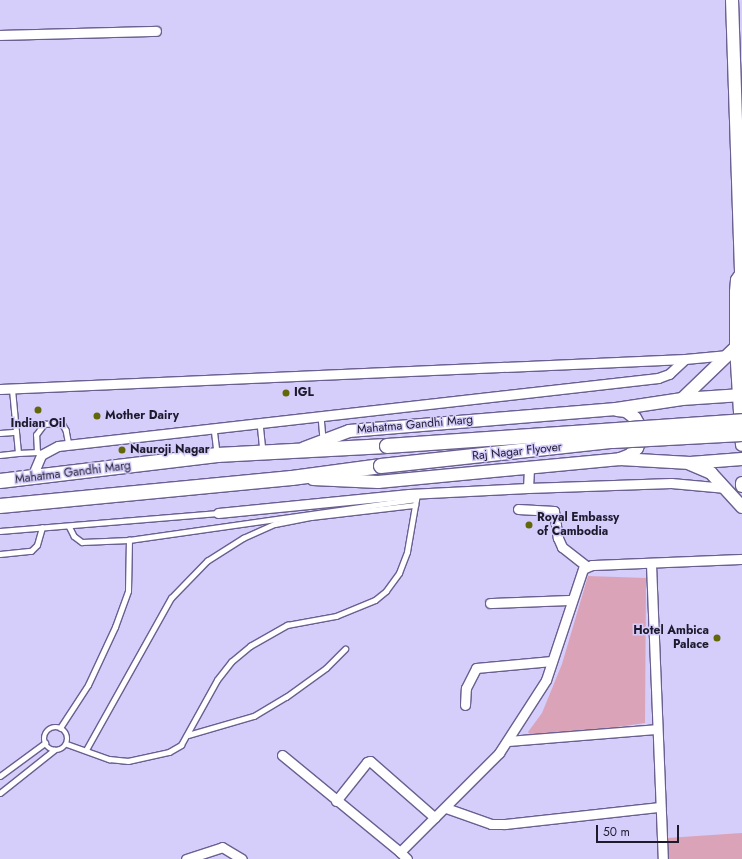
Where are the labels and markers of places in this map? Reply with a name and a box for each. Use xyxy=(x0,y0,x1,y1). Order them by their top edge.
place label: IGL xyxy=(294,386,314,400)
marker: IGL xyxy=(281,388,291,398)
marker: Indian Oil xyxy=(33,405,43,415)
place label: Mother Dairy xyxy=(105,409,179,423)
marker: Mother Dairy xyxy=(92,411,102,421)
place label: Indian Oil xyxy=(11,417,65,431)
place label: Nauroji Nagar xyxy=(130,443,210,457)
marker: Nauroji Nagar xyxy=(117,445,127,455)
place label: Royal Embassy of Cambodia xyxy=(537,511,619,539)
marker: Royal Embassy of Cambodia xyxy=(524,520,534,530)
place label: Hotel Ambica Palace xyxy=(633,624,709,652)
marker: Hotel Ambica Palace xyxy=(712,633,722,643)

